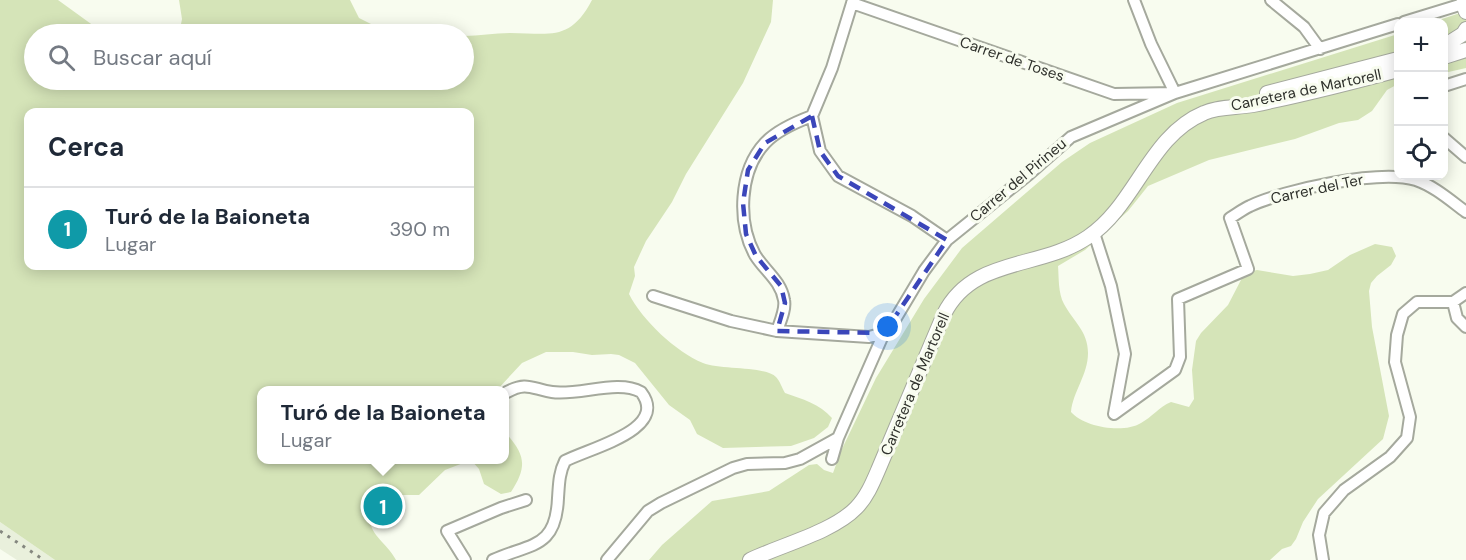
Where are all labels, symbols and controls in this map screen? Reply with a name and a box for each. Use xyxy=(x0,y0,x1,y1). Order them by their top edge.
map controls xyxy=(1394,18,1448,180)
button: + xyxy=(1394,18,1448,72)
search box xyxy=(24,24,474,90)
street label: Carrer de Toses xyxy=(957,32,1067,86)
icon: search xyxy=(45,41,78,74)
text: Buscar aquí xyxy=(93,43,212,72)
street label: Carretera de Martorell xyxy=(1229,64,1383,116)
button: − xyxy=(1394,72,1448,126)
button: locate xyxy=(1394,126,1448,180)
text: Cerca xyxy=(48,130,124,164)
street label: Carrer del Pirineu xyxy=(966,134,1070,226)
street label: Carrer del Ter xyxy=(1269,169,1366,209)
text: Turó de la Baioneta xyxy=(105,202,310,231)
text: 1 xyxy=(64,216,71,242)
text: 390 m xyxy=(389,216,450,242)
text: Lugar xyxy=(105,231,156,257)
street label: Carretera de Martorell xyxy=(876,310,954,458)
your location xyxy=(873,312,902,341)
popup xyxy=(257,386,509,464)
text: Turó de la Baioneta xyxy=(280,398,486,427)
text: Lugar xyxy=(280,427,332,453)
pin: 1 xyxy=(364,484,403,528)

